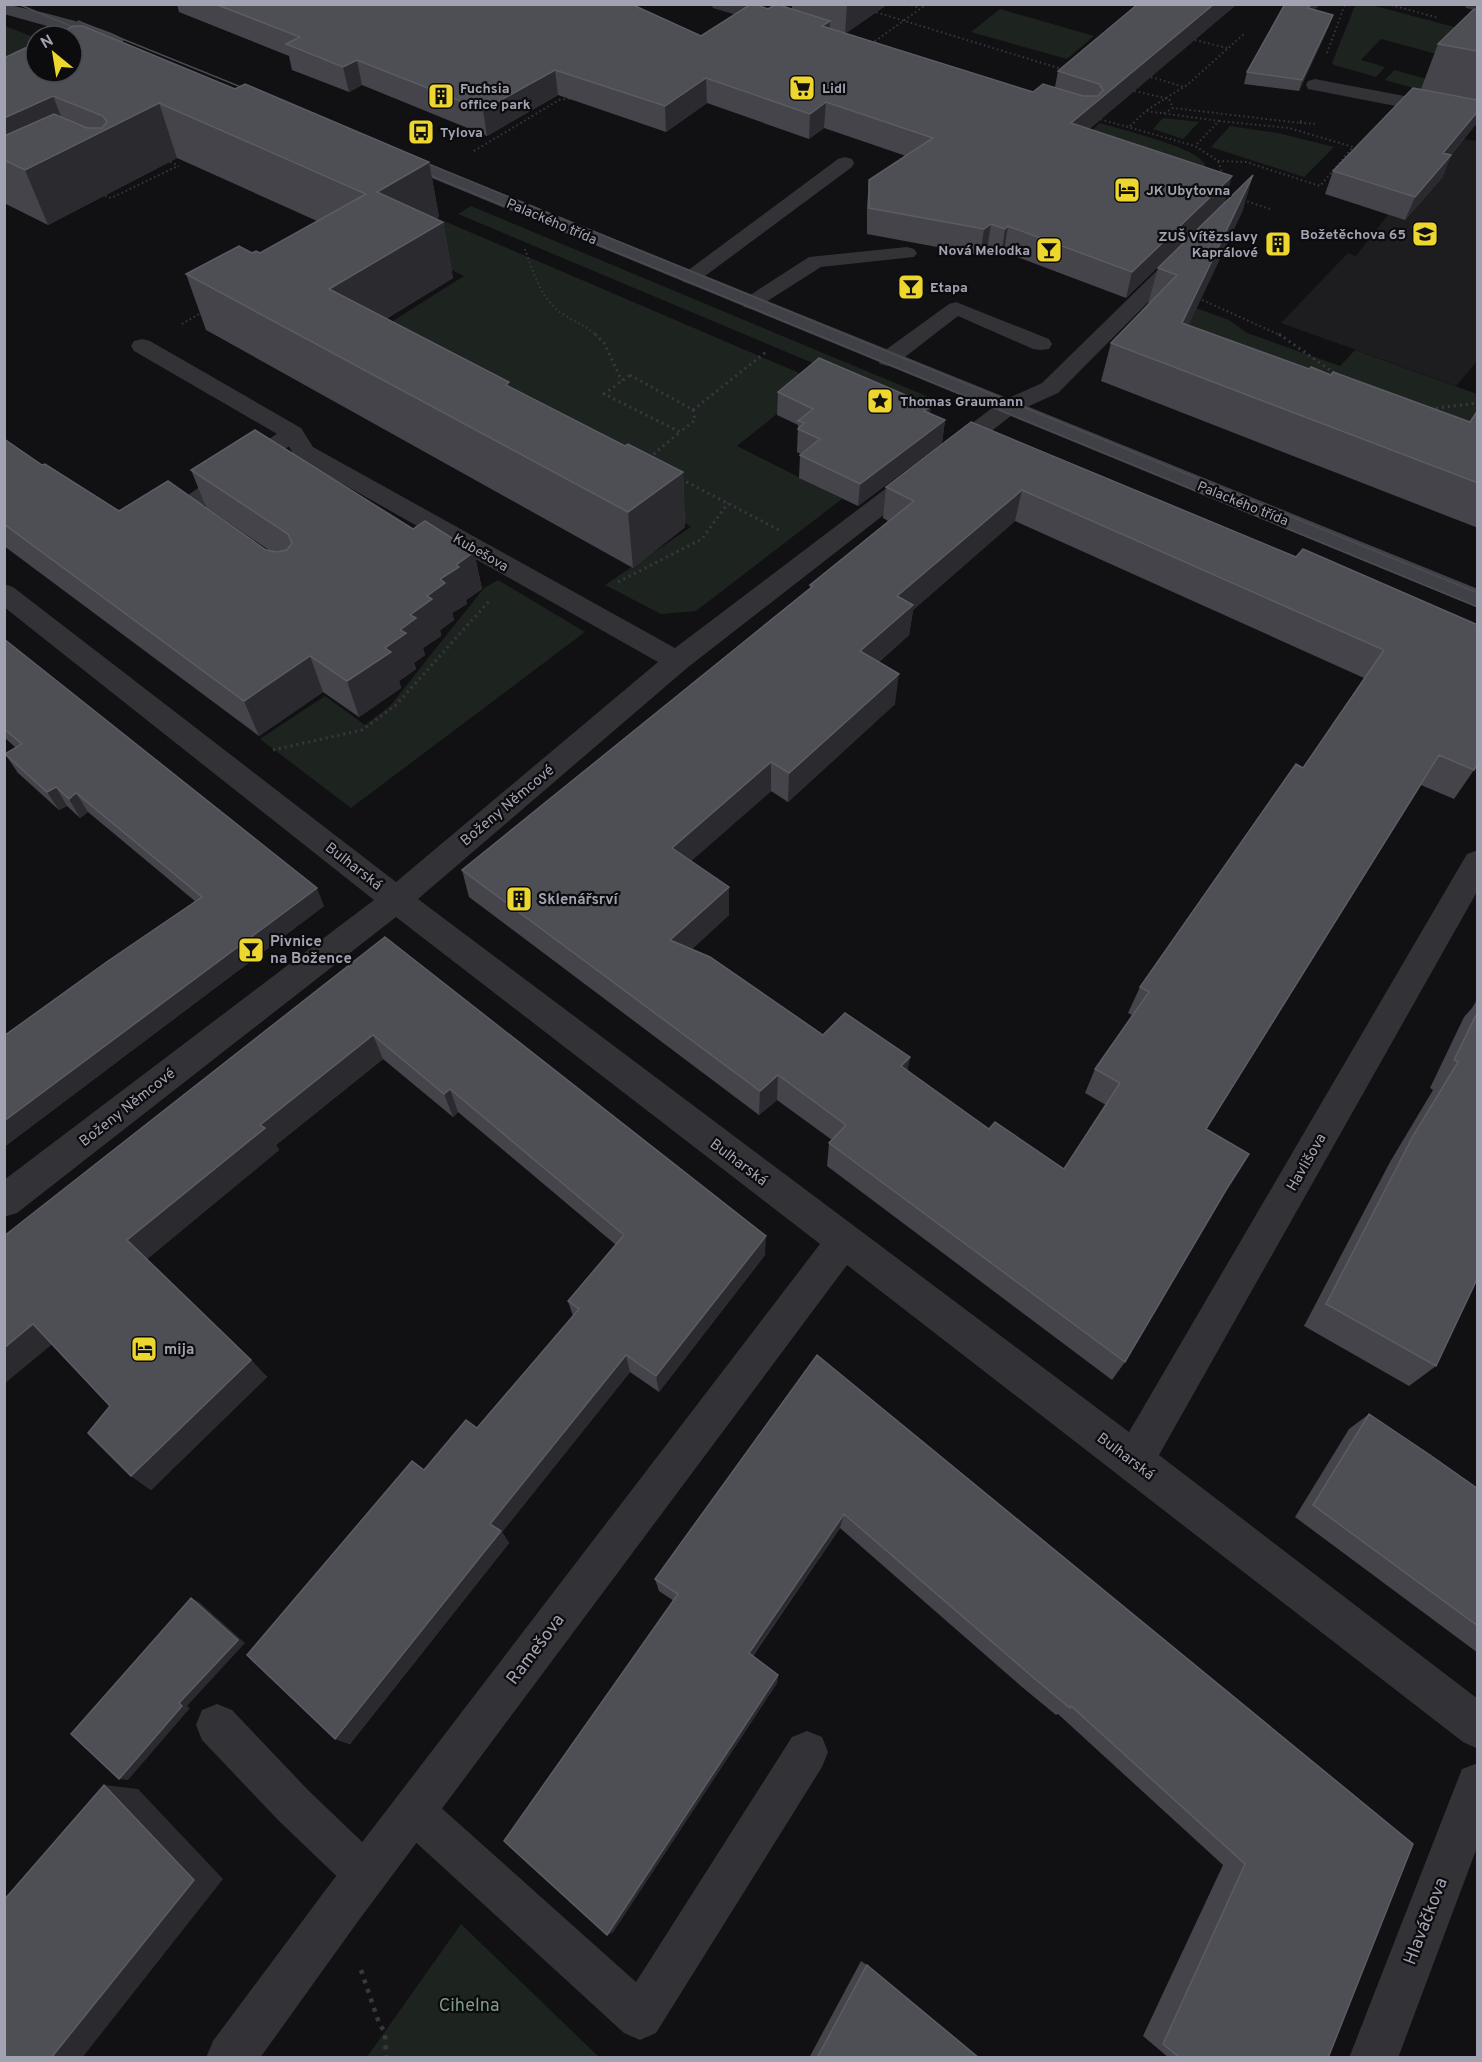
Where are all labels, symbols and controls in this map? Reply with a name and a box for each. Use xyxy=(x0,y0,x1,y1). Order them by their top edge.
north arrow xyxy=(24,24,84,84)
text: N xyxy=(38,31,57,54)
supermarket icon: Lidl xyxy=(787,73,817,103)
building icon: Fuchsia office park xyxy=(426,81,456,111)
place label: Fuchsia office park xyxy=(460,81,531,114)
place label: Lidl xyxy=(822,81,846,98)
bus stop icon: Tylova xyxy=(406,117,436,147)
place label: Tylova xyxy=(440,125,483,142)
hotel icon: JK Ubytovna xyxy=(1112,175,1142,205)
place label: JK Ubytovna xyxy=(1146,183,1230,200)
street label: Palackého třída xyxy=(504,196,599,249)
school or university icon: Božetěchova 65 xyxy=(1410,219,1440,249)
place label: Božetěchova 65 xyxy=(1300,227,1406,244)
place label: ZUŠ Vítězslavy Kaprálové xyxy=(1158,228,1258,262)
building icon: ZUŠ Vítězslavy Kaprálové xyxy=(1263,229,1293,259)
bar icon: Nová Melodka xyxy=(1034,235,1064,265)
place label: Nová Melodka xyxy=(938,243,1030,260)
bar icon: Etapa xyxy=(896,272,926,302)
place label: Etapa xyxy=(930,280,968,297)
place icon: Thomas Graumann xyxy=(865,386,895,416)
place label: Thomas Graumann xyxy=(900,394,1023,411)
street label: Palackého třída xyxy=(1194,478,1290,530)
street label: Kubešova xyxy=(450,531,511,576)
street label: Boženy Němcové xyxy=(457,761,559,851)
street label: Bulharská xyxy=(321,839,386,895)
building icon: Sklenářsrví xyxy=(504,884,534,914)
place label: Sklenářsrví xyxy=(538,891,620,910)
place label: Pivnice na Božence xyxy=(270,933,352,969)
bar icon: Pivnice na Božence xyxy=(236,935,266,965)
street label: Boženy Němcové xyxy=(76,1065,180,1152)
street label: Havlišova xyxy=(1283,1130,1331,1195)
street label: Bulharská xyxy=(705,1135,771,1191)
hotel icon: mija xyxy=(129,1334,159,1364)
place label: mija xyxy=(164,1341,194,1360)
street label: Bulharská xyxy=(1092,1429,1158,1485)
street label: Ramešova xyxy=(502,1610,570,1690)
street label: Hlaváčkova xyxy=(1399,1875,1454,1968)
park label: Cihelna xyxy=(439,1995,499,2018)

